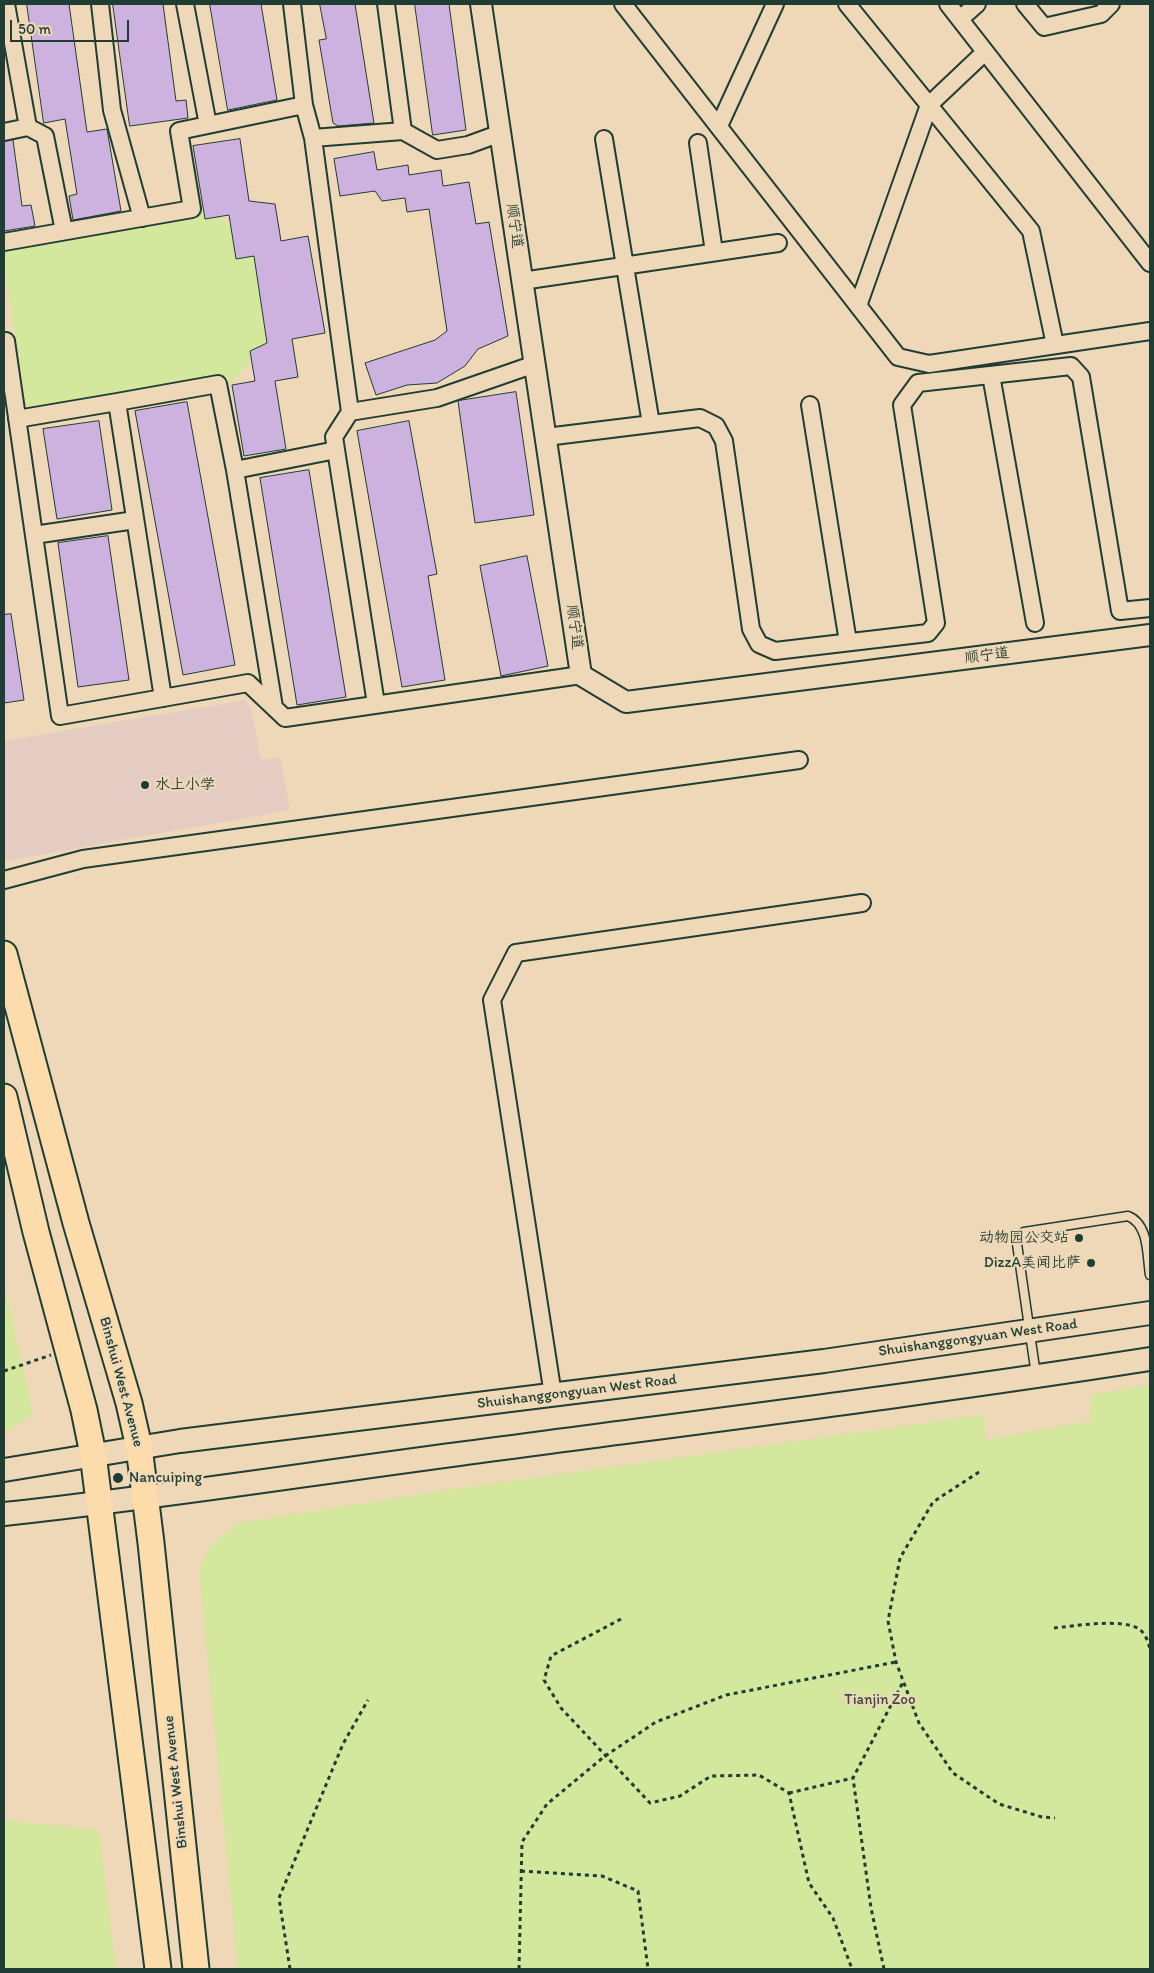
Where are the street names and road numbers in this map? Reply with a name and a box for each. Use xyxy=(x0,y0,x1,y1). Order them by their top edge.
street label: 顺宁道 xyxy=(502,202,526,250)
street label: 顺宁道 xyxy=(562,603,586,651)
street label: 顺宁道 xyxy=(964,644,1010,668)
street label: Binshui West Avenue xyxy=(95,1315,147,1449)
street label: Shuishanggongyuan West Road xyxy=(877,1315,1079,1361)
street label: Shuishanggongyuan West Road xyxy=(476,1371,678,1413)
street label: Binshui West Avenue xyxy=(160,1714,192,1850)

